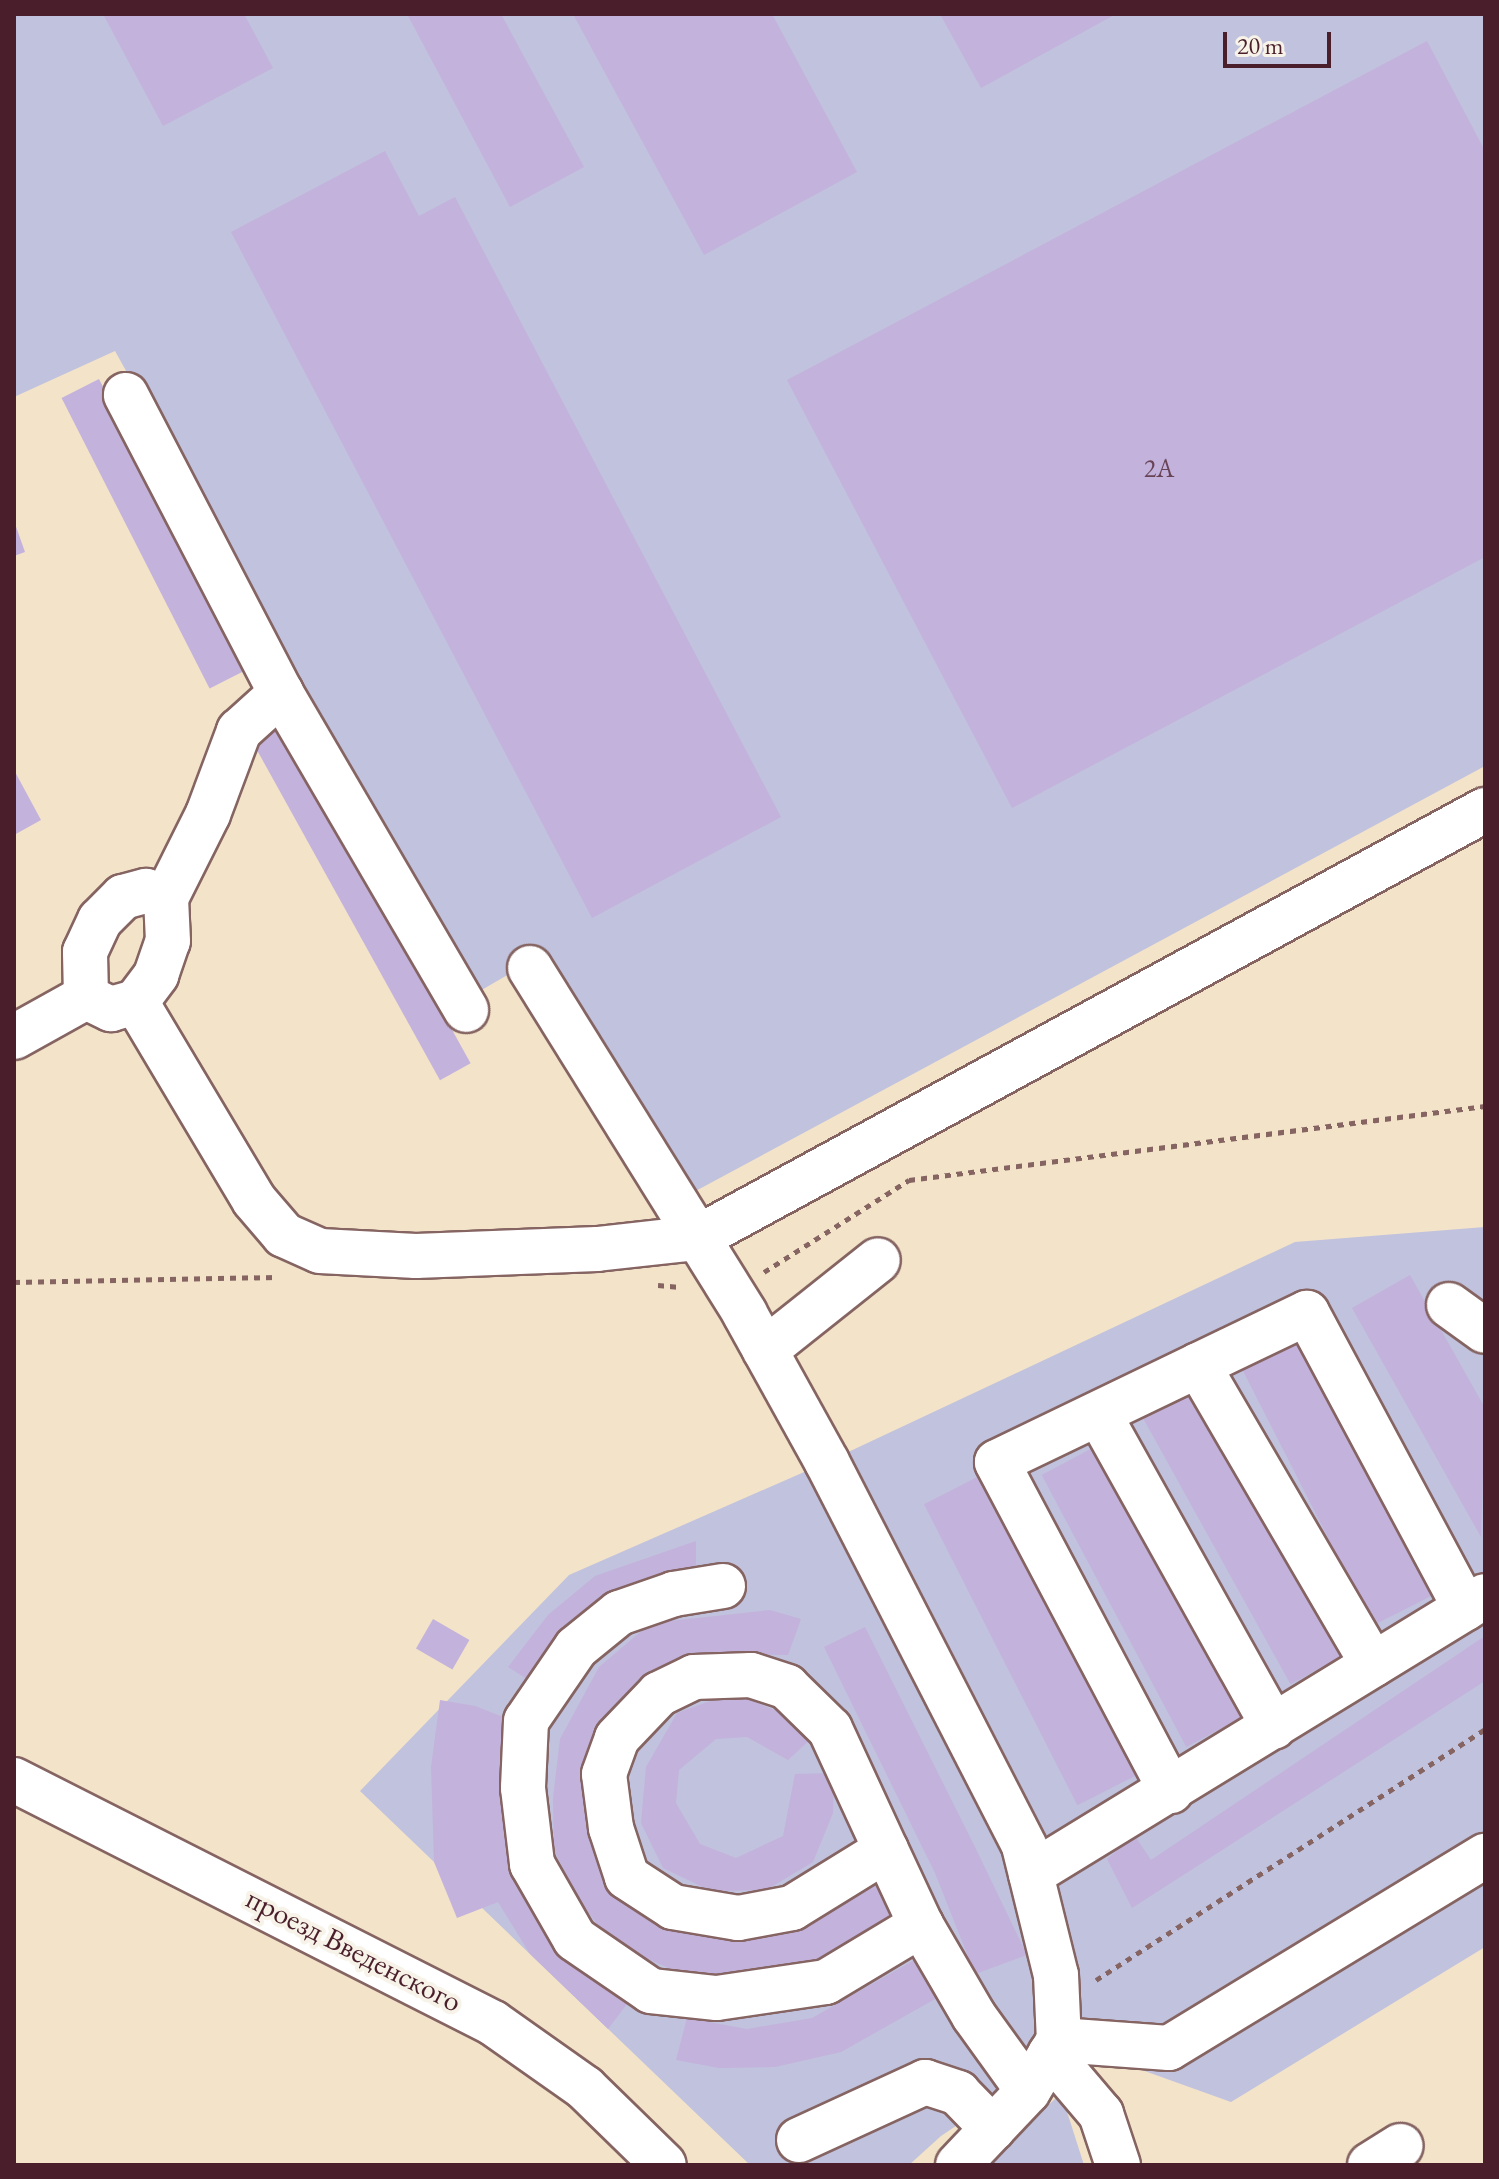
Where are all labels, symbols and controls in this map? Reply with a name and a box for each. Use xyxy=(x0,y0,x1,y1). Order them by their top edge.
scale bar xyxy=(1227,16,1335,66)
text: 20 m xyxy=(1237,30,1284,61)
house number: 2А xyxy=(1144,453,1174,485)
street label: проезд Введенского xyxy=(240,1880,468,2020)

